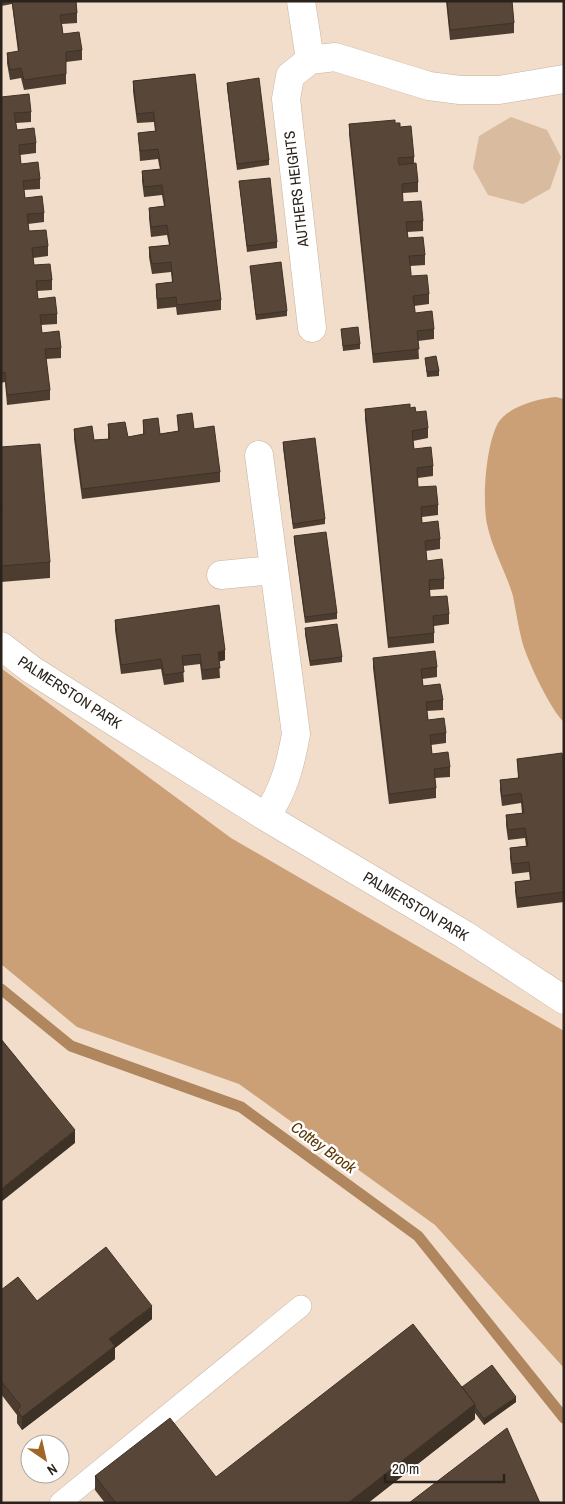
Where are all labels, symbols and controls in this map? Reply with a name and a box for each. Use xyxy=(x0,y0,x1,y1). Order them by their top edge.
street label: AUTHERS HEIGHTS xyxy=(278,130,314,249)
street label: PALMERSTON PARK xyxy=(14,651,127,734)
street label: PALMERSTON PARK xyxy=(359,866,473,946)
water label: Cottey Brook xyxy=(287,1116,361,1178)
north arrow xyxy=(20,1434,70,1484)
scale bar xyxy=(385,1452,504,1484)
text: 20 m xyxy=(392,1458,419,1479)
text: N xyxy=(44,1460,61,1480)

